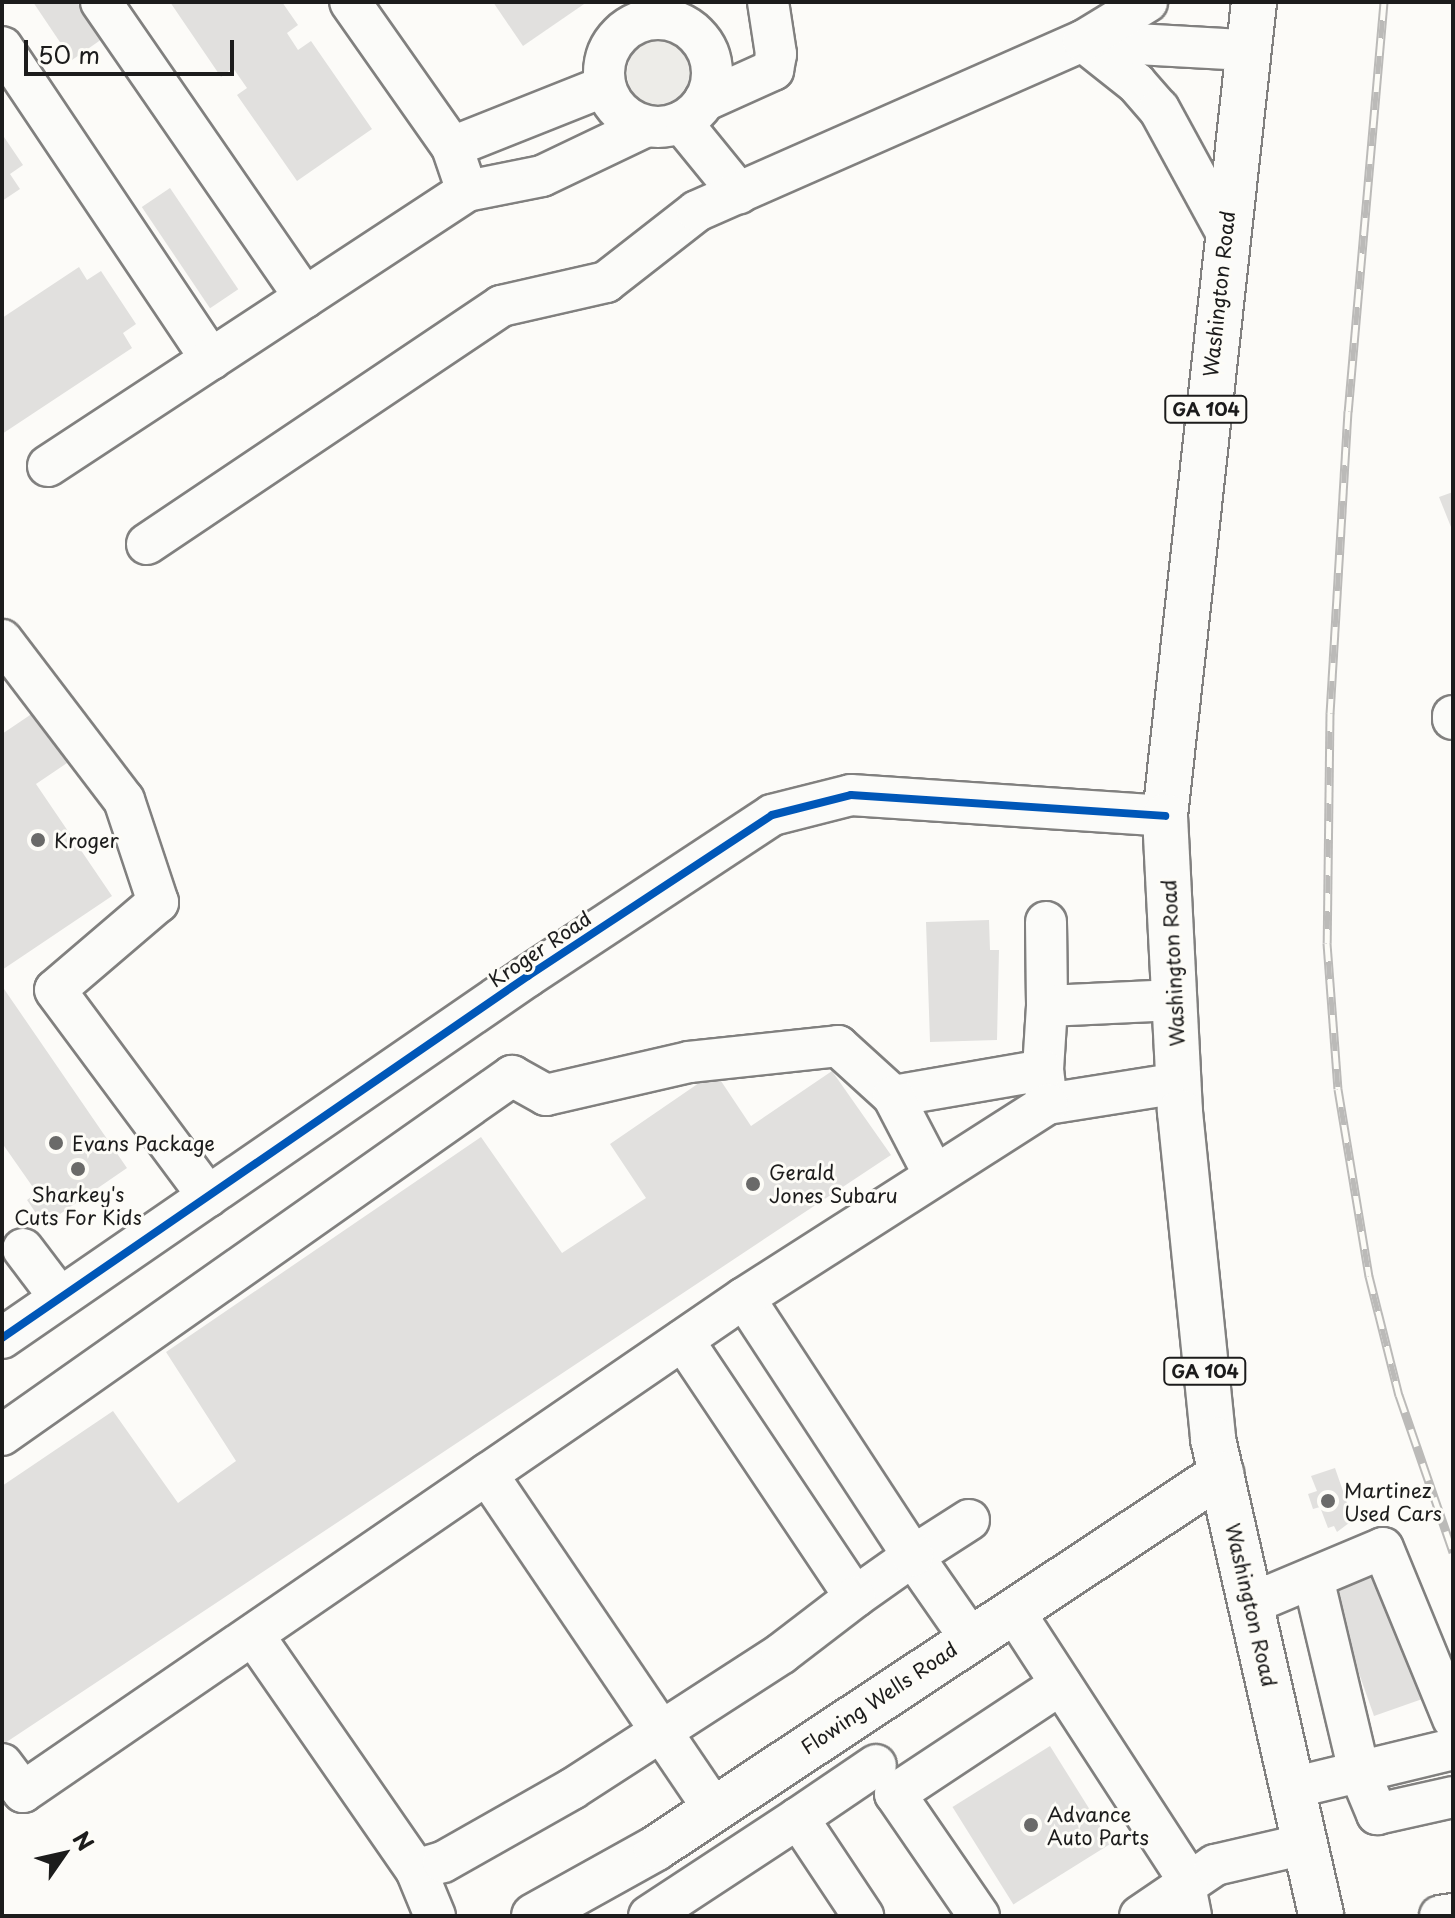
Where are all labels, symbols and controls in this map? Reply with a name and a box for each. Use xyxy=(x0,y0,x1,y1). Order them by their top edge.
scale bar xyxy=(28,24,238,74)
text: 50 m xyxy=(38,36,100,72)
street label: Washington Road xyxy=(1198,210,1240,378)
road number: GA 104 xyxy=(1162,395,1250,423)
place label: Kroger xyxy=(54,828,119,852)
marker: Kroger xyxy=(29,831,47,849)
street label: Washington Road xyxy=(1157,879,1189,1047)
street label: Kroger Road xyxy=(484,906,596,992)
place label: Evans Package xyxy=(72,1131,213,1155)
marker: Evans Package xyxy=(47,1134,65,1152)
marker: Sharkey's Cuts For Kids xyxy=(69,1160,87,1178)
place label: Gerald Jones Subaru xyxy=(769,1160,899,1207)
marker: Gerald Jones Subaru xyxy=(744,1175,762,1193)
place label: Sharkey's Cuts For Kids xyxy=(14,1182,142,1229)
road number: GA 104 xyxy=(1161,1357,1249,1385)
place label: Martinez Used Cars xyxy=(1344,1478,1442,1525)
marker: Martinez Used Cars xyxy=(1319,1492,1337,1510)
street label: Washington Road xyxy=(1221,1521,1281,1689)
street label: Flowing Wells Road xyxy=(796,1637,962,1759)
place label: Advance Auto Parts xyxy=(1047,1802,1151,1849)
north arrow xyxy=(24,1814,104,1894)
marker: Advance Auto Parts xyxy=(1022,1816,1040,1834)
text: N xyxy=(66,1824,103,1857)

